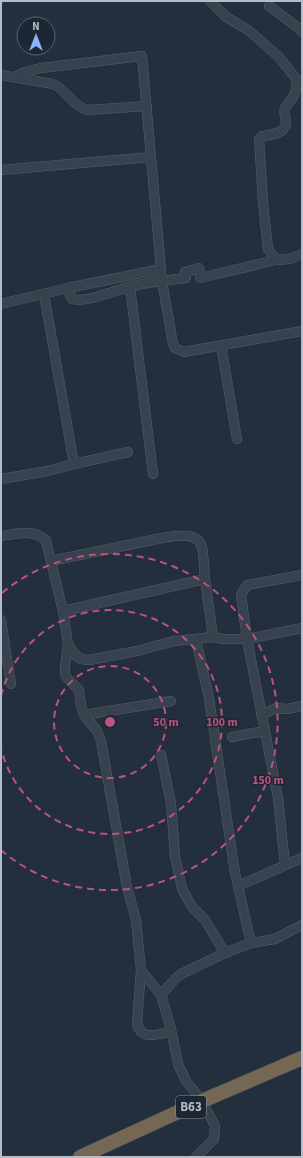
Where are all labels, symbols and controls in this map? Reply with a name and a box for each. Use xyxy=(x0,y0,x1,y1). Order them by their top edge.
north arrow xyxy=(16,16,56,56)
text: N xyxy=(32,19,40,34)
text: 50 m xyxy=(153,714,179,731)
text: 100 m xyxy=(206,714,238,731)
centre of rings xyxy=(103,715,117,729)
text: 150 m xyxy=(252,772,284,789)
road number: B63 xyxy=(176,1096,206,1118)

